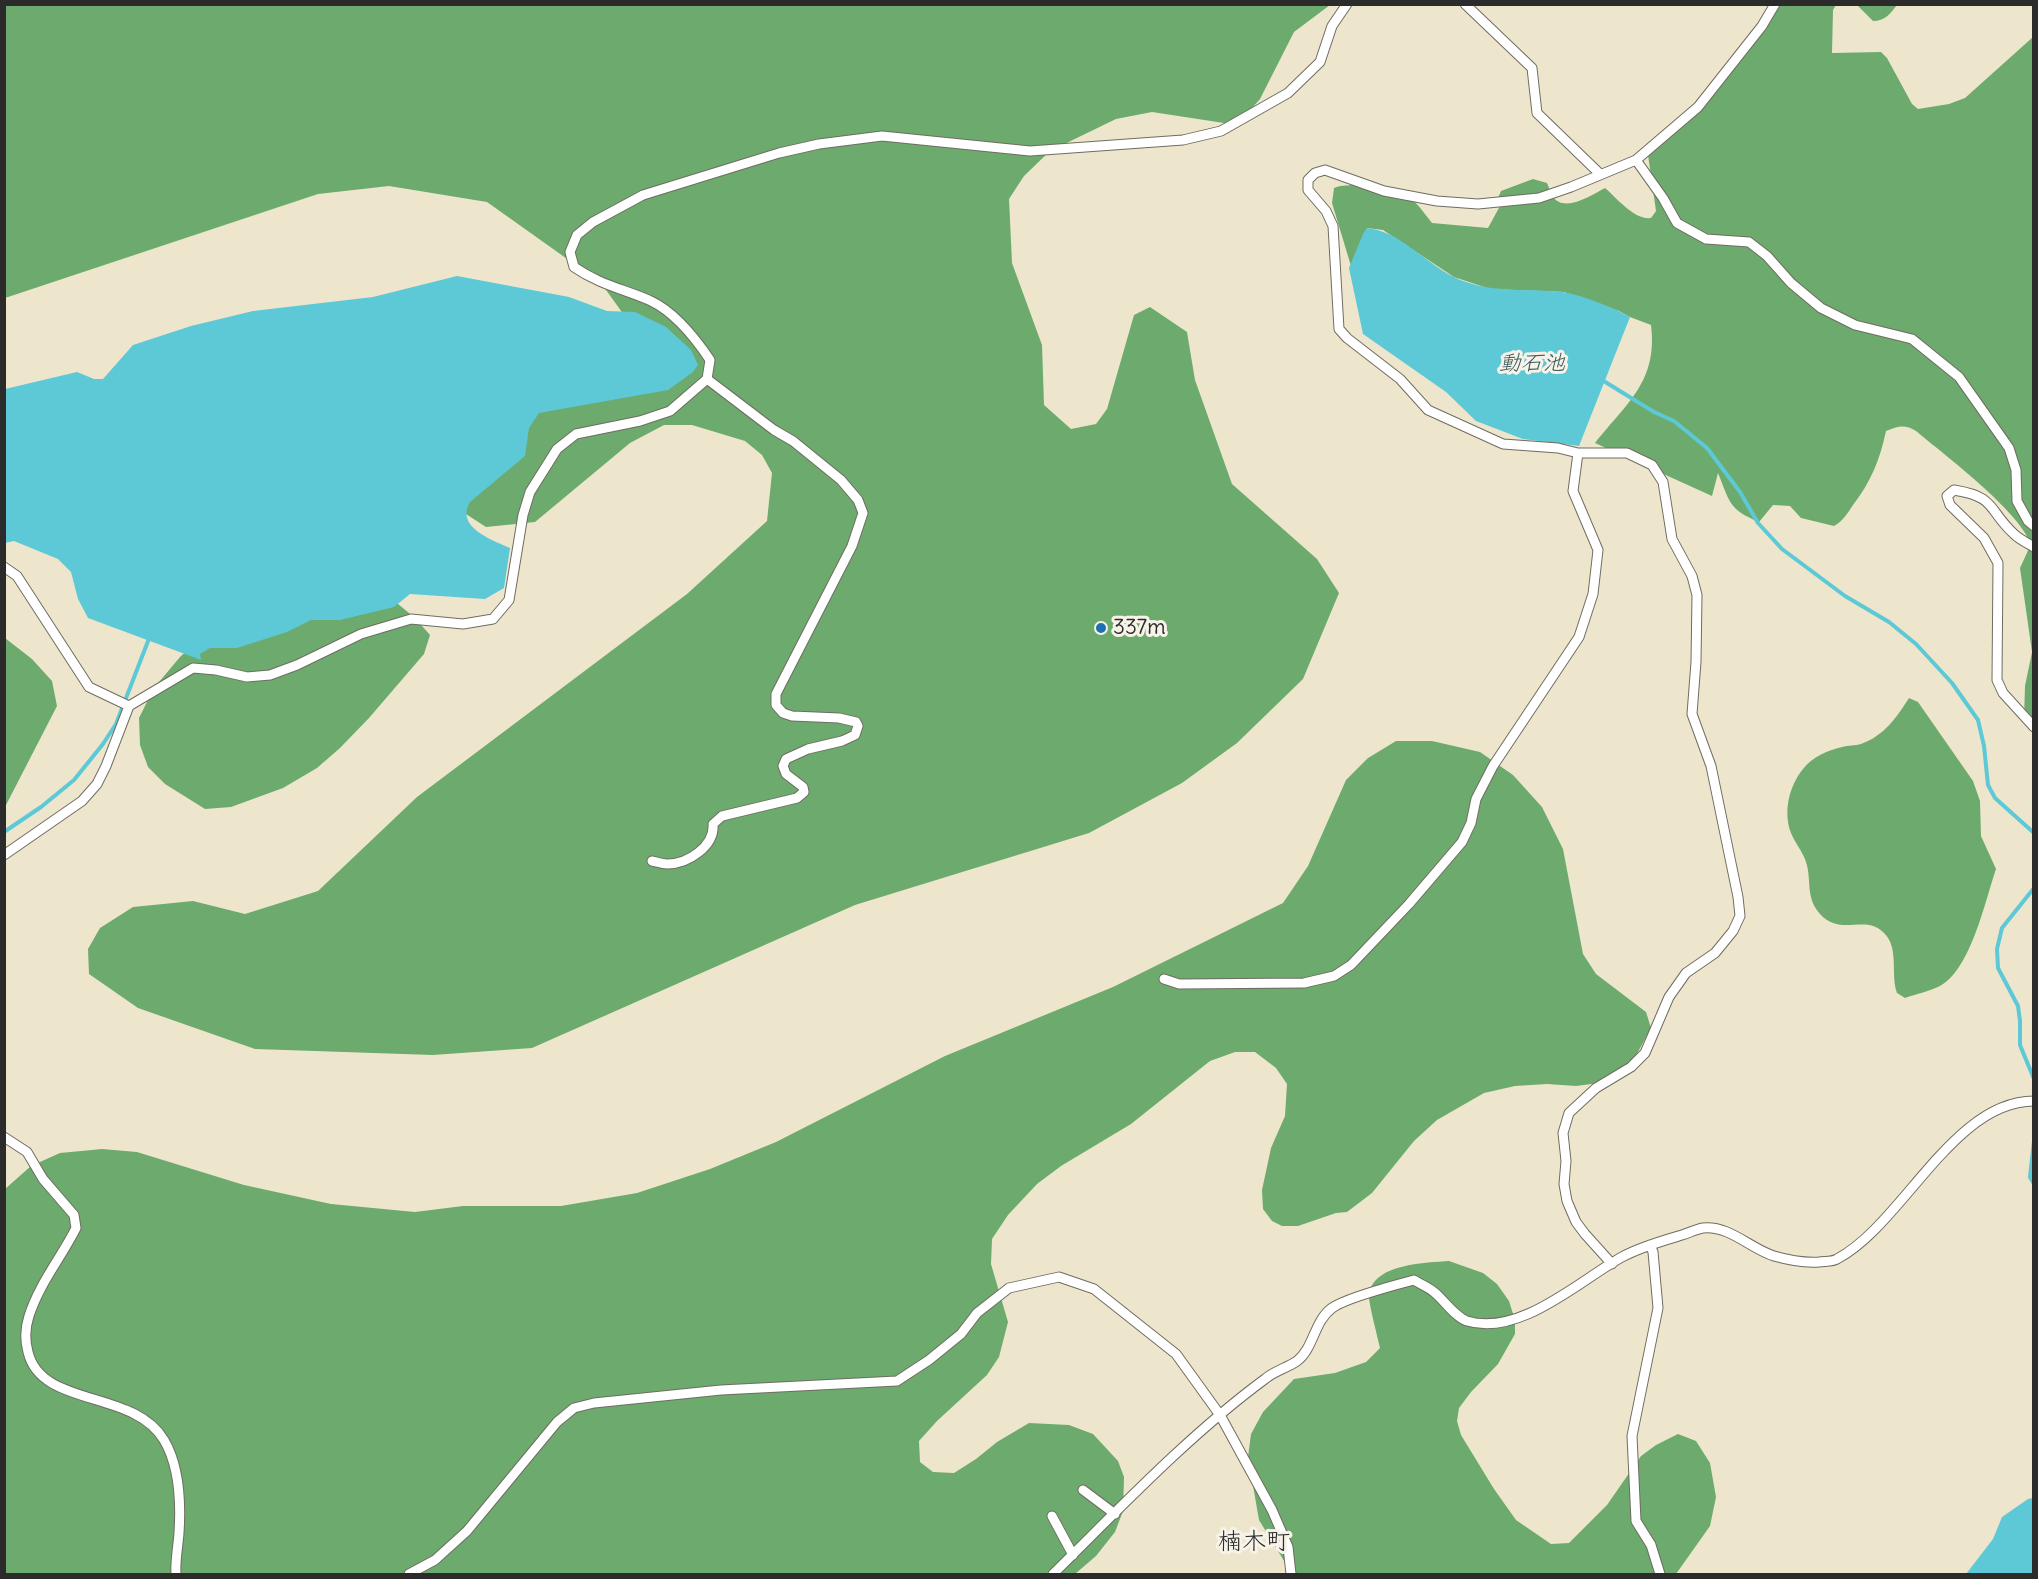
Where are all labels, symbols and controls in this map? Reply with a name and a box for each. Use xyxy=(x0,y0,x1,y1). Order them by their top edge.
water label: 動石池 xyxy=(1499,351,1565,377)
place label: 337m xyxy=(1113,615,1166,641)
marker: 337m xyxy=(1094,621,1108,635)
district label: 楠木町 xyxy=(1218,1528,1290,1556)

